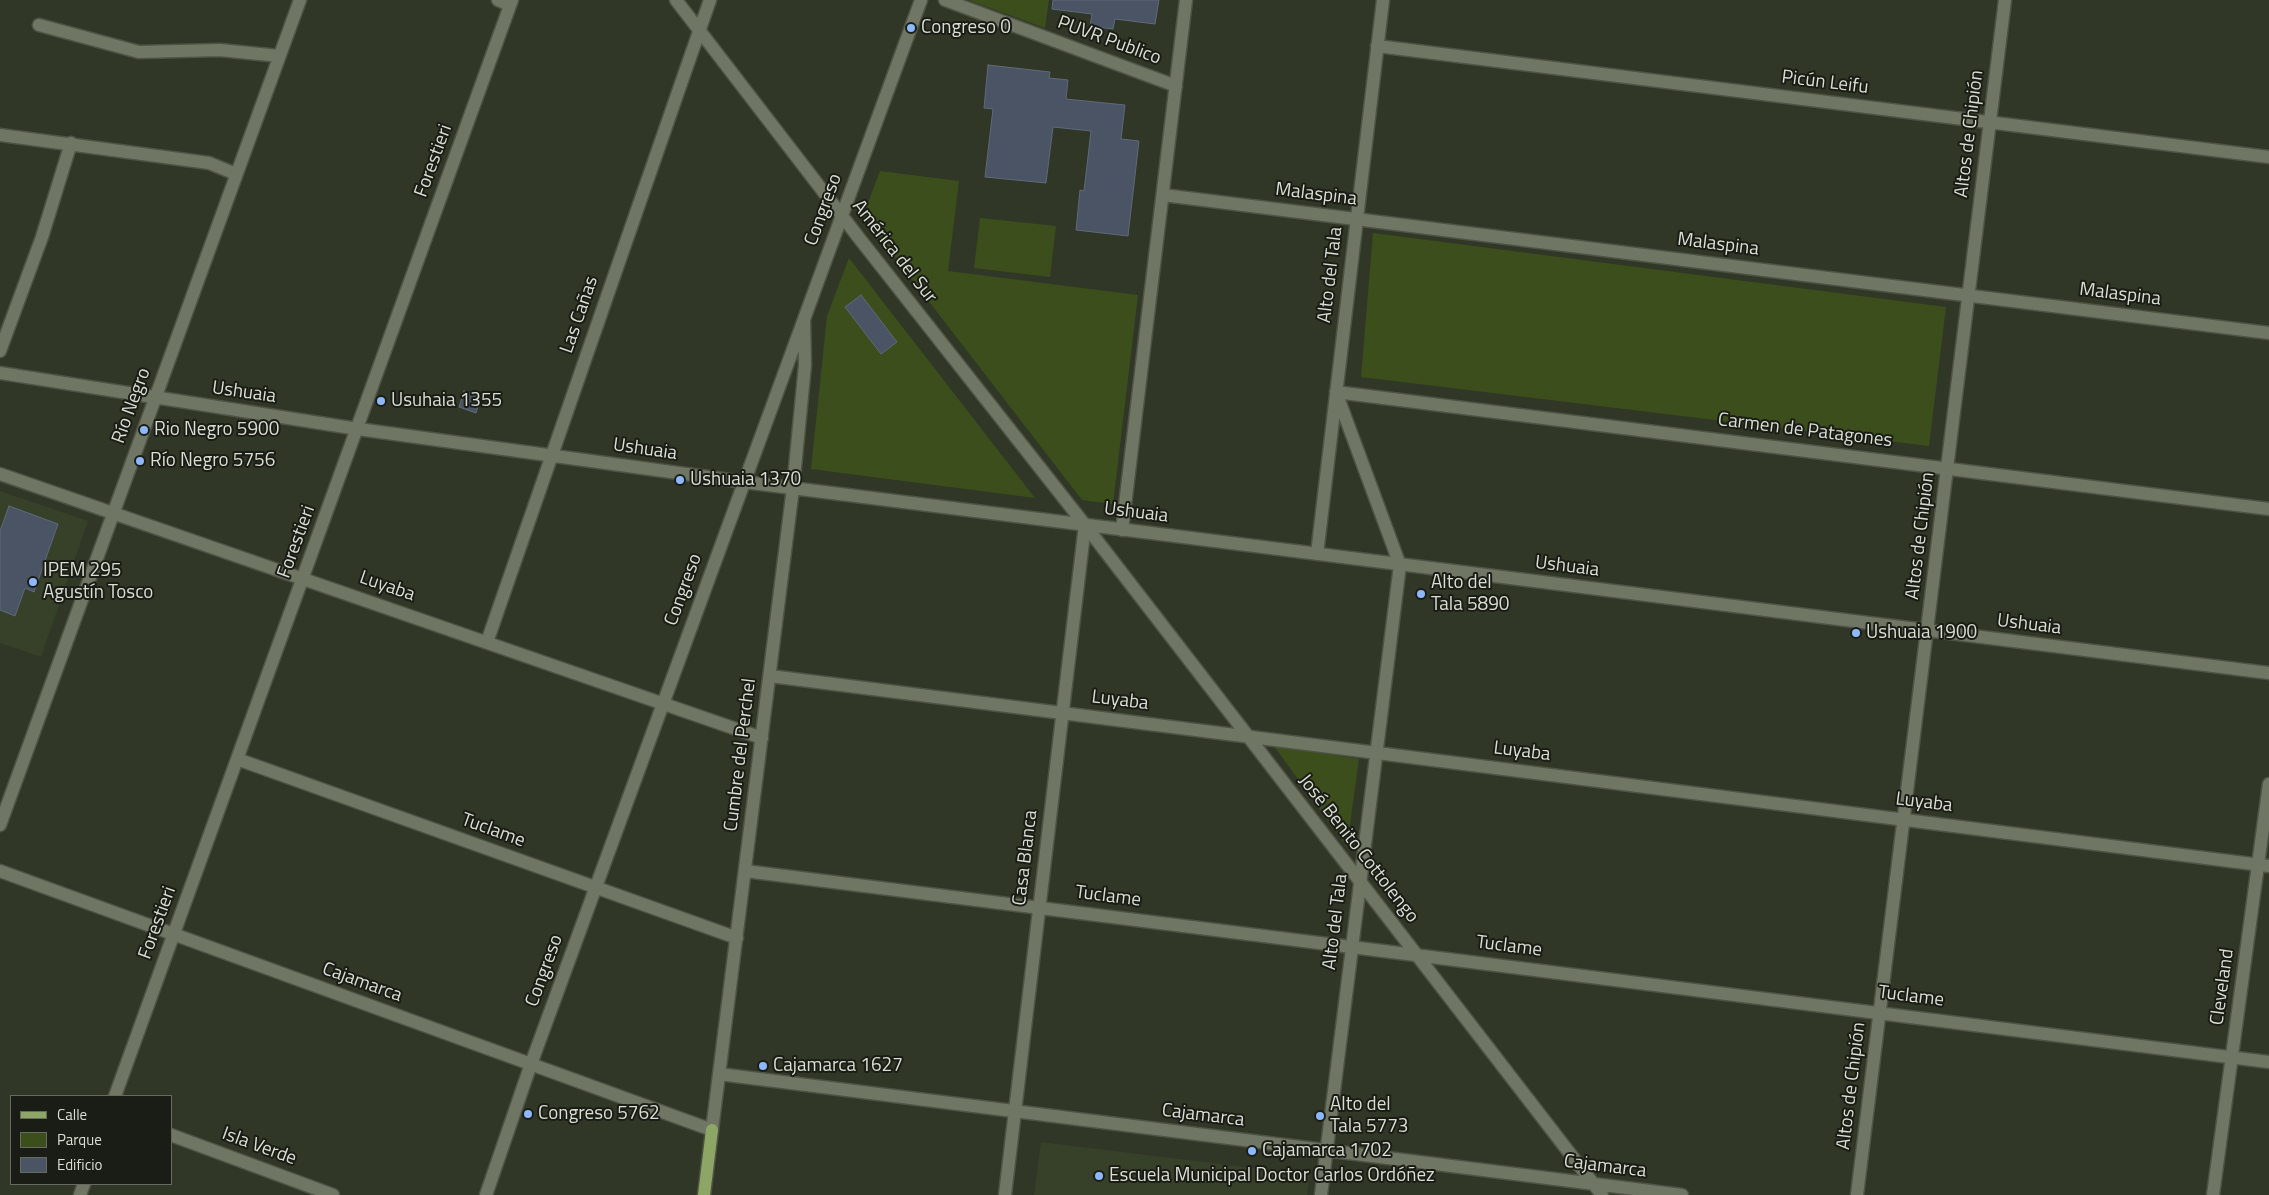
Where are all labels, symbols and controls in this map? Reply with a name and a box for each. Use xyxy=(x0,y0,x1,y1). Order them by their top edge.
street label: PUVR Publico xyxy=(1054,12,1164,70)
place label: Congreso 0 xyxy=(921,17,1011,39)
marker: Congreso 0 xyxy=(905,22,917,34)
street label: Picún Leifu xyxy=(1780,66,1870,100)
street label: Altos de Chipión xyxy=(1951,69,1989,199)
street label: Forestieri xyxy=(410,122,458,200)
street label: Congreso xyxy=(800,171,848,249)
street label: Malaspina xyxy=(1274,179,1358,211)
street label: América del Sur xyxy=(847,196,941,308)
street label: Alto del Tala xyxy=(1314,226,1348,324)
street label: Malaspina xyxy=(1676,229,1760,261)
street label: Las Cañas xyxy=(556,273,604,357)
street label: Malaspina xyxy=(2078,279,2162,311)
street label: Río Negro xyxy=(108,365,156,447)
street label: Ushuaia xyxy=(210,377,278,409)
place label: Usuhaia 1355 xyxy=(391,390,502,412)
marker: Usuhaia 1355 xyxy=(375,395,387,407)
street label: Carmen de Patagones xyxy=(1717,409,1893,453)
place label: Rio Negro 5900 xyxy=(154,419,279,441)
marker: Rio Negro 5900 xyxy=(138,424,150,436)
street label: Ushuaia xyxy=(611,434,679,466)
place label: Río Negro 5756 xyxy=(150,450,275,472)
marker: Río Negro 5756 xyxy=(134,455,146,467)
place label: Ushuaia 1370 xyxy=(690,469,801,491)
street label: Altos de Chipión xyxy=(1902,471,1940,601)
marker: Ushuaia 1370 xyxy=(674,474,686,486)
street label: Ushuaia xyxy=(1103,498,1169,528)
street label: Forestieri xyxy=(273,503,321,581)
street label: Congreso xyxy=(660,551,708,629)
street label: Ushuaia xyxy=(1534,552,1600,582)
place label: IPEM 295 Agustín Tosco xyxy=(43,560,153,604)
street label: Luyaba xyxy=(356,567,418,607)
place label: Alto del Tala 5890 xyxy=(1431,572,1509,616)
marker: IPEM 295 Agustín Tosco xyxy=(27,576,39,588)
marker: Alto del Tala 5890 xyxy=(1415,588,1427,600)
street label: Ushuaia xyxy=(1996,610,2062,640)
place label: Ushuaia 1900 xyxy=(1866,622,1977,644)
marker: Ushuaia 1900 xyxy=(1850,627,1862,639)
street label: Cumbre del Perchel xyxy=(720,677,762,833)
street label: Luyaba xyxy=(1090,686,1150,716)
street label: Luyaba xyxy=(1492,737,1552,767)
street label: José Benito Cottolengo xyxy=(1293,770,1423,928)
street label: Luyaba xyxy=(1894,788,1954,818)
street label: Tuclame xyxy=(458,809,528,853)
street label: Casa Blanca xyxy=(1009,809,1043,907)
street label: Alto del Tala xyxy=(1319,873,1353,971)
street label: Tuclame xyxy=(1074,882,1142,912)
street label: Forestieri xyxy=(134,884,182,962)
street label: Congreso xyxy=(521,932,569,1010)
street label: Tuclame xyxy=(1475,932,1543,962)
street label: Cleveland xyxy=(2206,947,2240,1027)
street label: Cajamarca xyxy=(319,958,405,1008)
street label: Tuclame xyxy=(1877,982,1945,1012)
street label: Altos de Chipión xyxy=(1833,1021,1871,1151)
place label: Cajamarca 1627 xyxy=(773,1055,903,1077)
marker: Cajamarca 1627 xyxy=(757,1060,769,1072)
place label: Alto del Tala 5773 xyxy=(1330,1094,1408,1138)
legend xyxy=(10,1095,172,1185)
street label: Cajamarca xyxy=(1160,1100,1246,1132)
text: Calle xyxy=(57,1103,87,1126)
place label: Congreso 5762 xyxy=(538,1103,660,1125)
marker: Congreso 5762 xyxy=(522,1108,534,1120)
marker: Alto del Tala 5773 xyxy=(1314,1110,1326,1122)
street label: Isla Verde xyxy=(219,1123,299,1171)
text: Parque xyxy=(57,1128,102,1151)
place label: Cajamarca 1702 xyxy=(1262,1140,1392,1162)
marker: Cajamarca 1702 xyxy=(1246,1145,1258,1157)
street label: Cajamarca xyxy=(1562,1151,1648,1183)
text: Edificio xyxy=(57,1153,102,1176)
place label: Escuela Municipal Doctor Carlos Ordóñez xyxy=(1109,1165,1435,1187)
marker: Escuela Municipal Doctor Carlos Ordóñez xyxy=(1093,1170,1105,1182)

